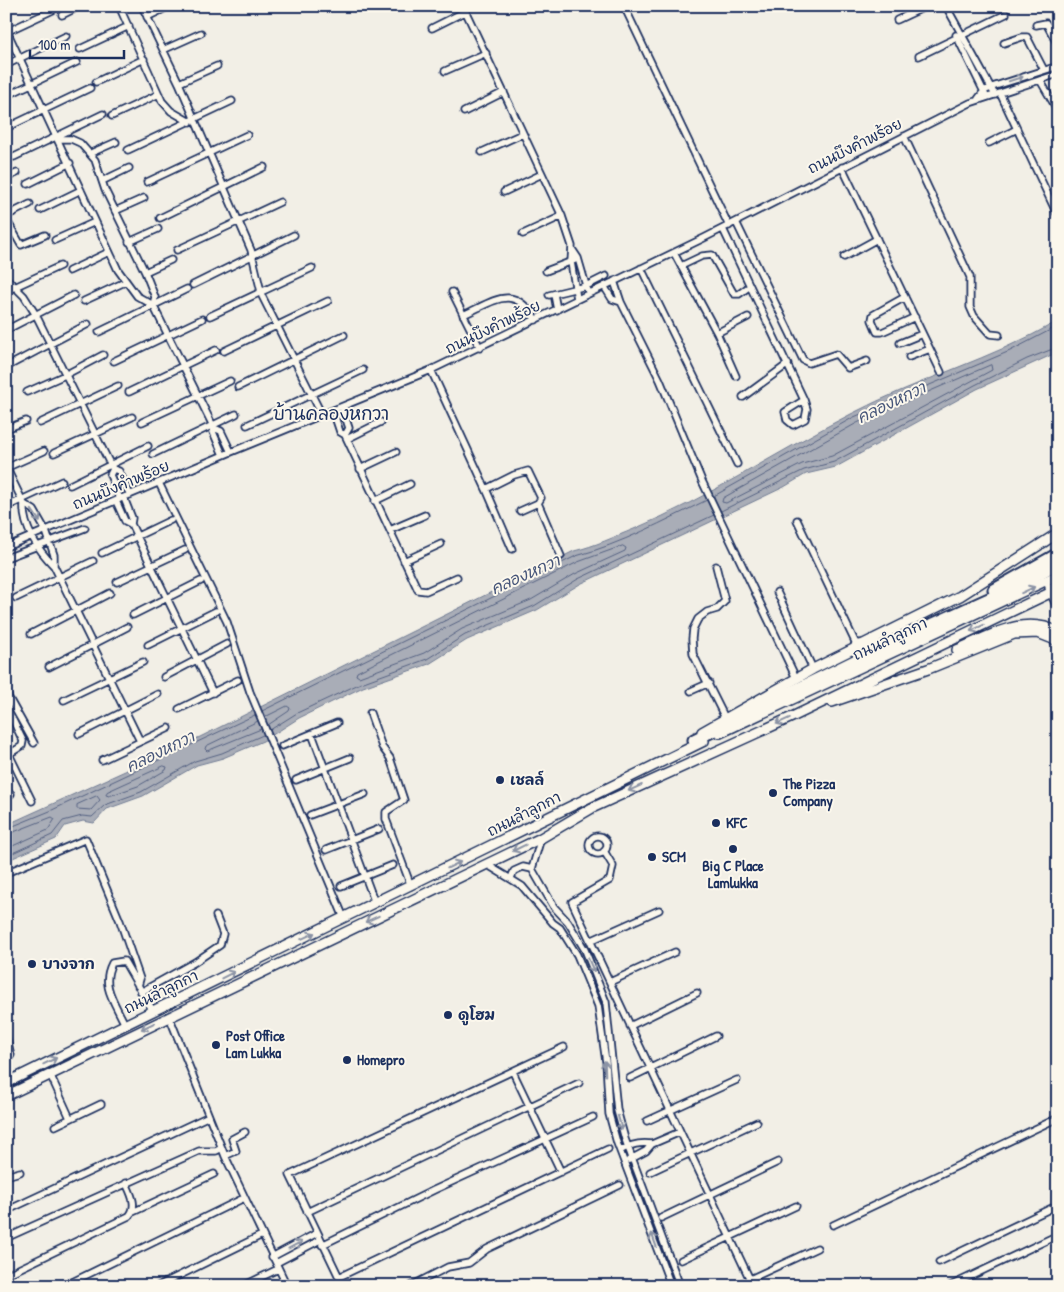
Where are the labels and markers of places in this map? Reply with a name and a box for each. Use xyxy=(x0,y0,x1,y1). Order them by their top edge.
place label: เชลล์ xyxy=(510,769,544,790)
place label: The Pizza Company xyxy=(782,773,835,812)
marker: เชลล์ xyxy=(494,774,506,786)
marker: The Pizza Company xyxy=(767,787,779,799)
place label: KFC xyxy=(726,812,748,833)
marker: KFC xyxy=(710,817,722,829)
marker: Big C Place Lamlukka xyxy=(727,843,739,855)
place label: SCM xyxy=(662,846,686,867)
marker: SCM xyxy=(646,851,658,863)
place label: Big C Place Lamlukka xyxy=(702,855,764,893)
place label: บางจาก xyxy=(42,953,95,974)
marker: บางจาก xyxy=(26,958,38,970)
place label: ดูโฮม xyxy=(458,1004,495,1026)
marker: ดูโฮม xyxy=(442,1009,454,1021)
place label: Post Office Lam Lukka xyxy=(226,1025,285,1063)
marker: Post Office Lam Lukka xyxy=(210,1039,222,1051)
place label: Homepro xyxy=(357,1049,404,1071)
marker: Homepro xyxy=(341,1054,353,1066)

